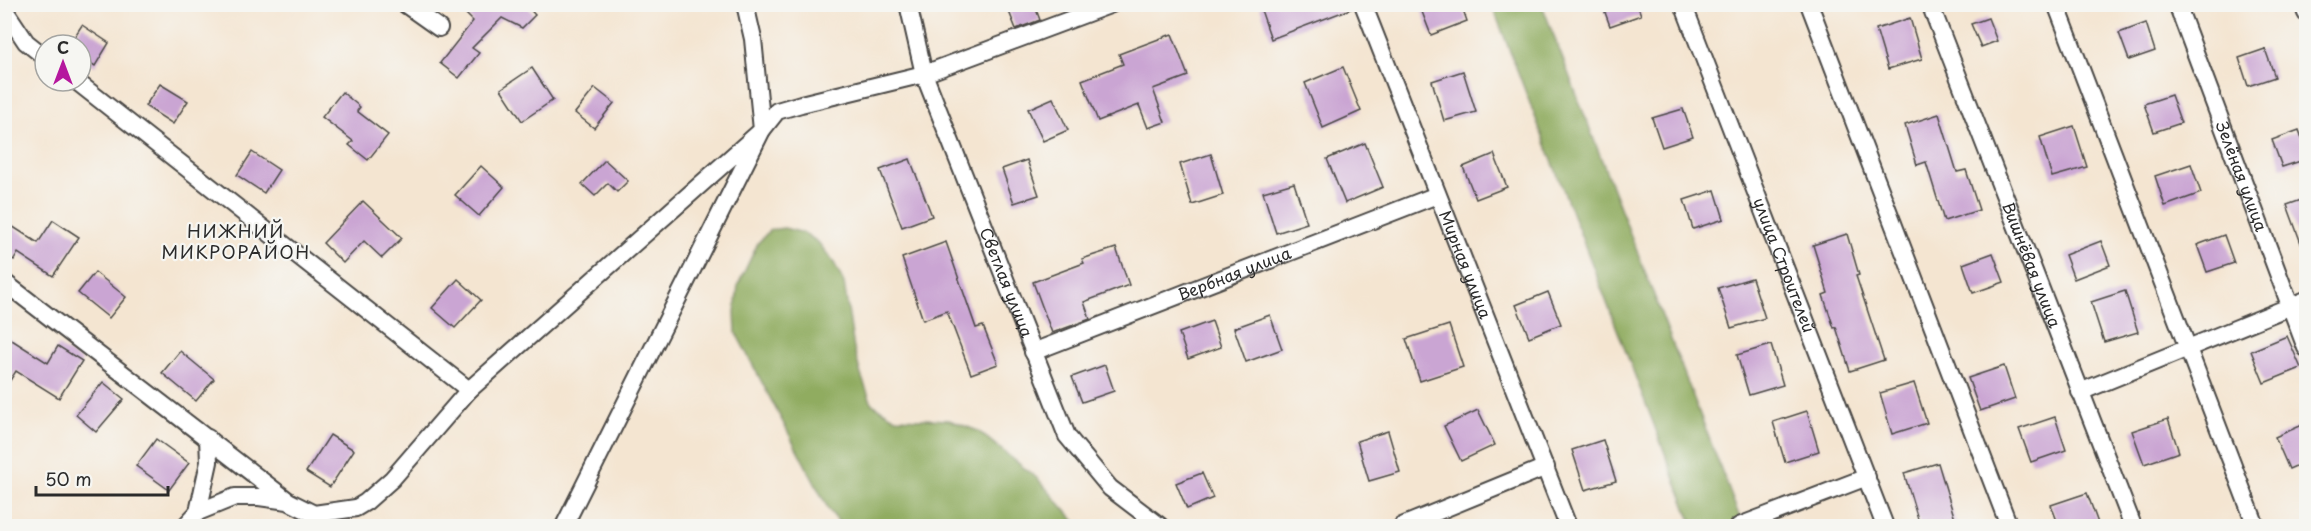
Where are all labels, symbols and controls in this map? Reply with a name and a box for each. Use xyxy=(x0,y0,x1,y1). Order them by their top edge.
north arrow xyxy=(33,33,93,93)
text: С xyxy=(57,35,69,59)
street label: Зелёная улица xyxy=(2211,117,2274,235)
street label: улица Строителей xyxy=(1748,194,1822,336)
street label: Вишнёвая улица xyxy=(1997,198,2068,331)
street label: Мирная улица xyxy=(1434,206,1498,322)
district label: НИЖНИЙ МИКРОРАЙОН xyxy=(161,217,311,265)
street label: Светлая улица xyxy=(975,223,1040,341)
street label: Вербная улица xyxy=(1174,240,1294,306)
scale bar xyxy=(36,459,168,497)
text: 50 m xyxy=(45,465,92,492)

